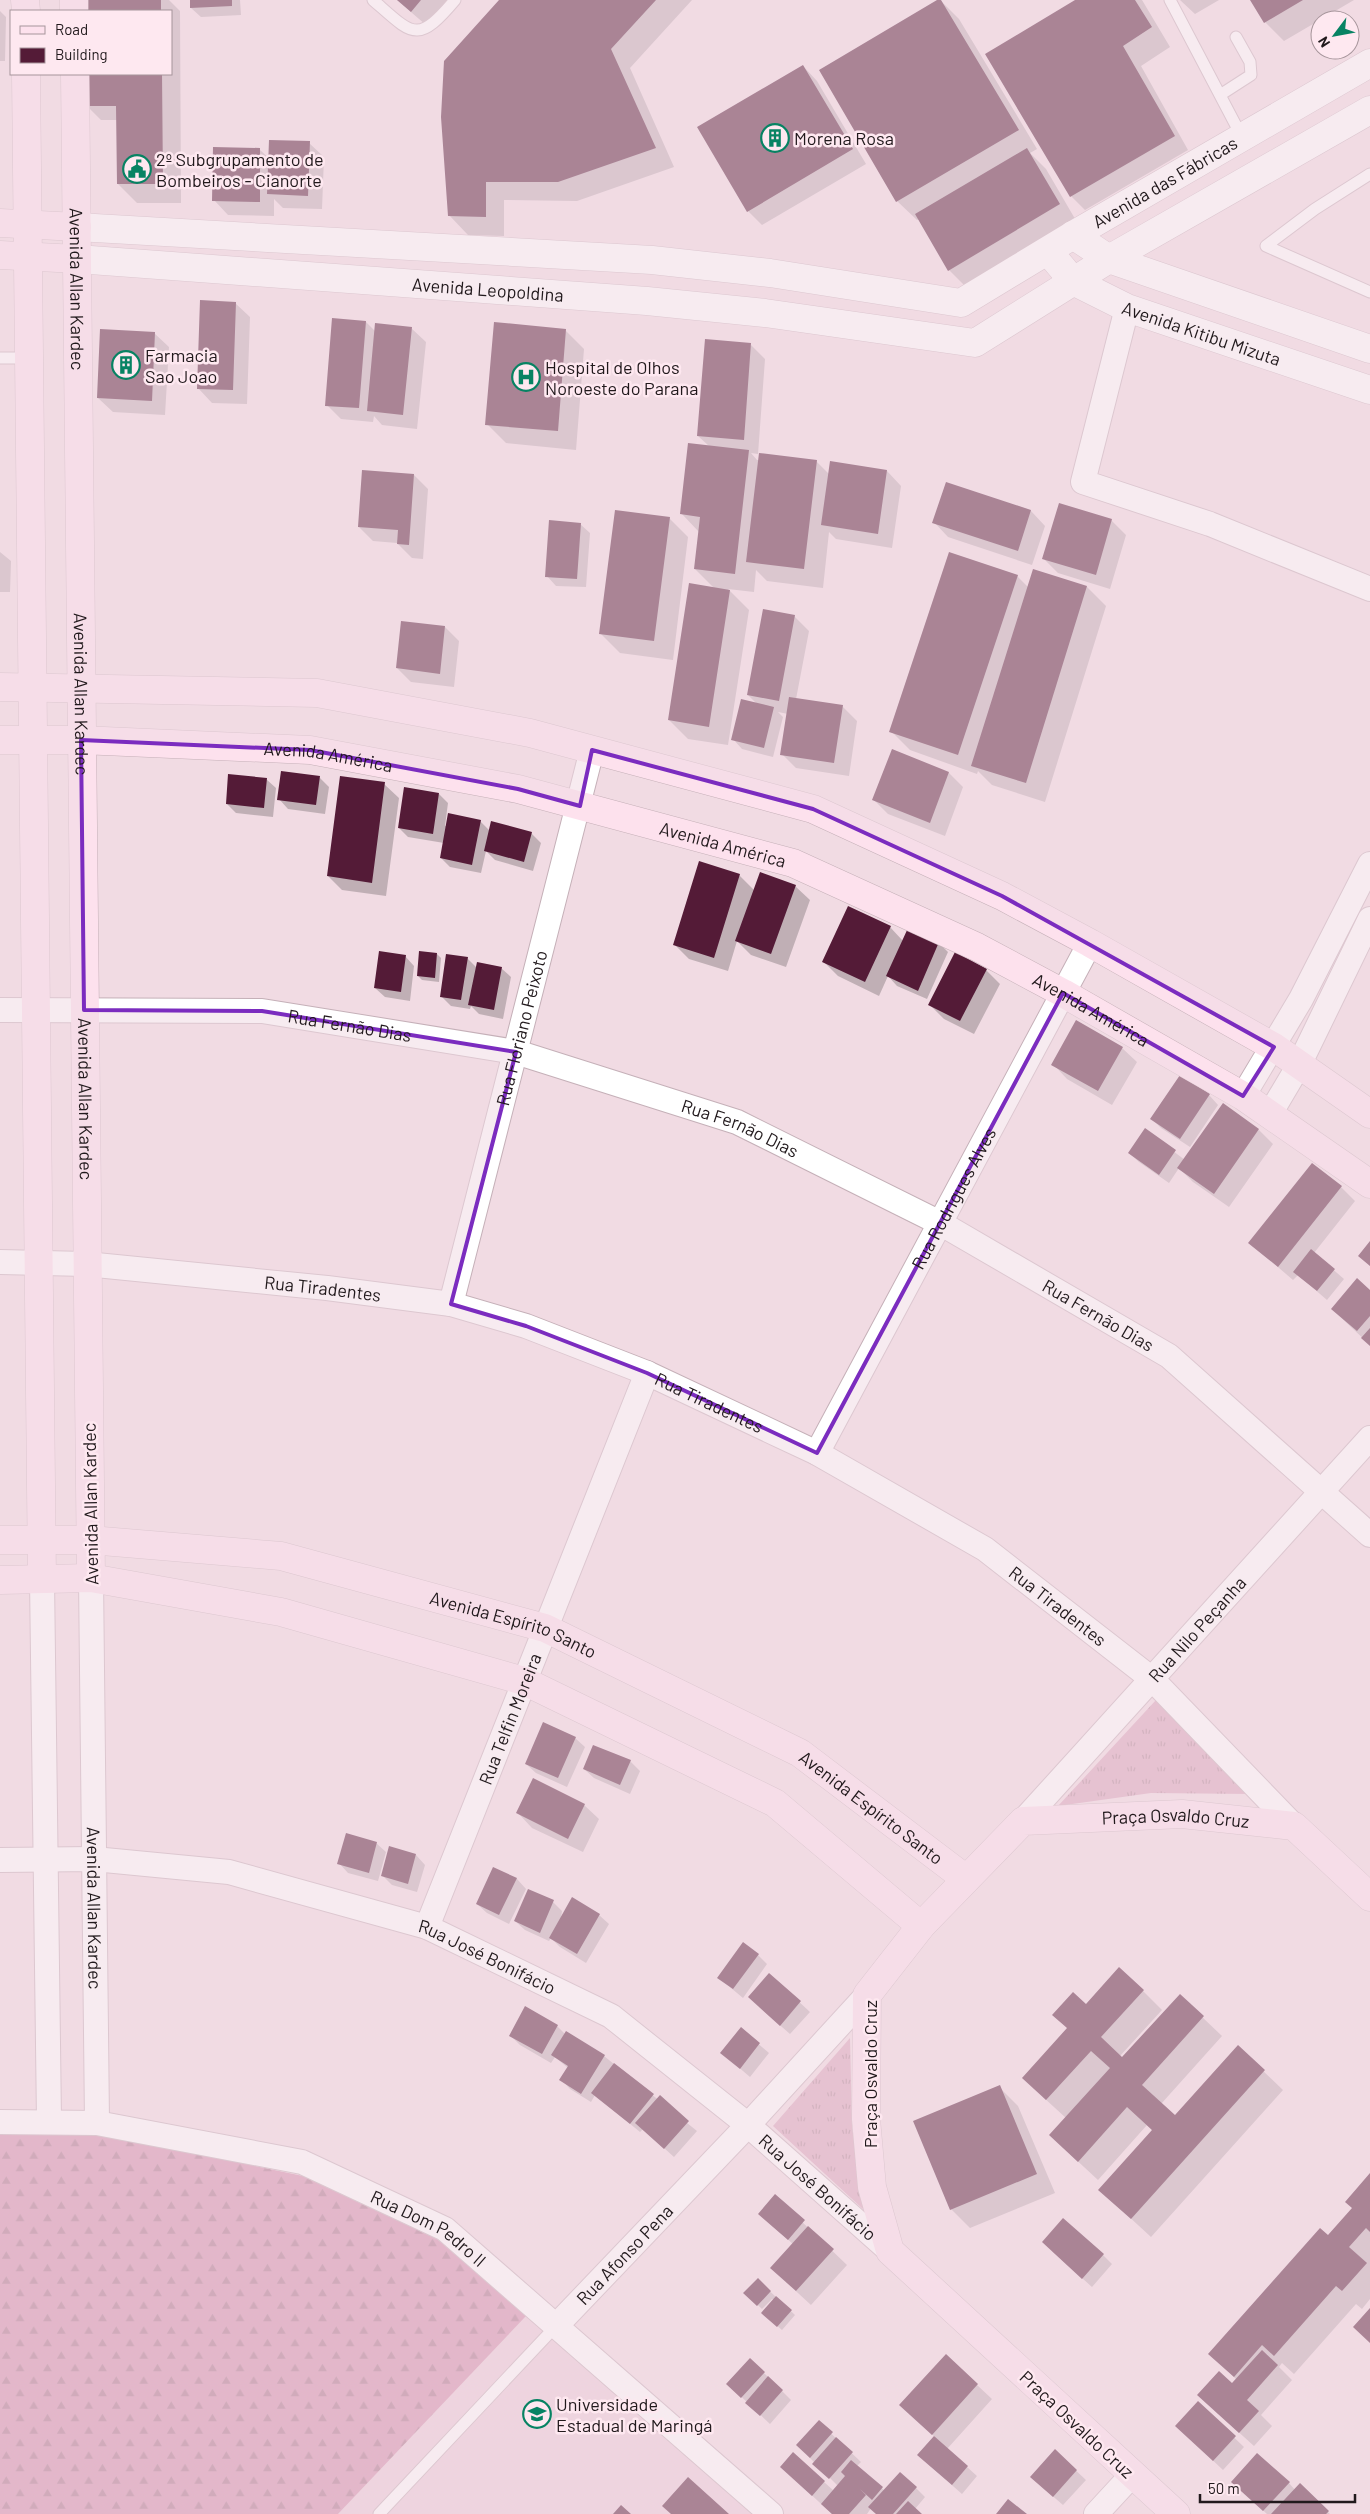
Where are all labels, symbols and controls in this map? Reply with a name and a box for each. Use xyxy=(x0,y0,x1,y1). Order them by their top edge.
legend xyxy=(10,10,172,75)
north arrow xyxy=(1310,10,1360,60)
text: Road xyxy=(55,20,88,38)
text: N xyxy=(1314,34,1333,51)
text: Building xyxy=(55,45,108,63)
building icon: Morena Rosa xyxy=(760,123,790,153)
place label: Morena Rosa xyxy=(794,127,894,149)
street label: Avenida das Fábricas xyxy=(1088,131,1241,233)
place label: 2º Subgrupamento de Bombeiros - Cianorte xyxy=(156,148,324,191)
public building icon: 2º Subgrupamento de Bombeiros - Cianorte xyxy=(122,154,152,184)
street label: Avenida Allan Kardec xyxy=(65,208,89,370)
street label: Avenida Leopoldina xyxy=(411,273,564,306)
street label: Avenida Kitibu Mizuta xyxy=(1119,296,1284,370)
place label: Farmacia Sao Joao xyxy=(145,344,218,387)
building icon: Farmacia Sao Joao xyxy=(111,350,141,380)
place label: Hospital de Olhos Noroeste do Parana xyxy=(545,356,698,399)
hospital icon: Hospital de Olhos Noroeste do Parana xyxy=(511,362,541,392)
street label: Avenida Allan Kardec xyxy=(70,613,93,775)
street label: Avenida América xyxy=(263,737,395,776)
street label: Avenida América xyxy=(657,817,789,872)
street label: Rua Floriano Peixoto xyxy=(491,948,552,1108)
street label: Avenida América xyxy=(1029,968,1153,1051)
street label: Rua Fernão Dias xyxy=(286,1004,413,1046)
street label: Avenida Allan Kardec xyxy=(74,1018,98,1180)
street label: Rua Fernão Dias xyxy=(679,1094,802,1162)
street label: Rua Rodrigues Alves xyxy=(906,1123,1000,1273)
street label: Rua Tiradentes xyxy=(263,1271,382,1306)
street label: Rua Fernão Dias xyxy=(1039,1274,1158,1356)
street label: Rua Tiradentes xyxy=(651,1367,767,1437)
street label: Avenida Allan Kardec xyxy=(78,1423,102,1585)
street label: Rua Tiradentes xyxy=(1005,1561,1111,1650)
street label: Rua Nilo Peçanha xyxy=(1143,1572,1250,1686)
street label: Avenida Espírito Santo xyxy=(428,1586,600,1663)
street label: Rua Telfin Moreira xyxy=(474,1650,546,1788)
street label: Avenida Espírito Santo xyxy=(795,1746,948,1869)
street label: Praça Osvaldo Cruz xyxy=(1101,1803,1250,1832)
street label: Avenida Allan Kardec xyxy=(83,1827,107,1989)
street label: Rua José Bonifácio xyxy=(416,1914,559,1999)
street label: Praça Osvaldo Cruz xyxy=(859,2000,881,2148)
street label: Rua José Bonifácio xyxy=(754,2129,881,2245)
street label: Rua Dom Pedro II xyxy=(367,2185,491,2271)
street label: Rua Afonso Pena xyxy=(571,2200,677,2309)
street label: Praça Osvaldo Cruz xyxy=(1015,2366,1139,2482)
place label: Universidade Estadual de Maringá xyxy=(556,2393,712,2436)
school or university icon: Universidade Estadual de Maringá xyxy=(522,2399,552,2429)
scale bar xyxy=(1200,2472,1355,2504)
text: 50 m xyxy=(1208,2479,1240,2497)

